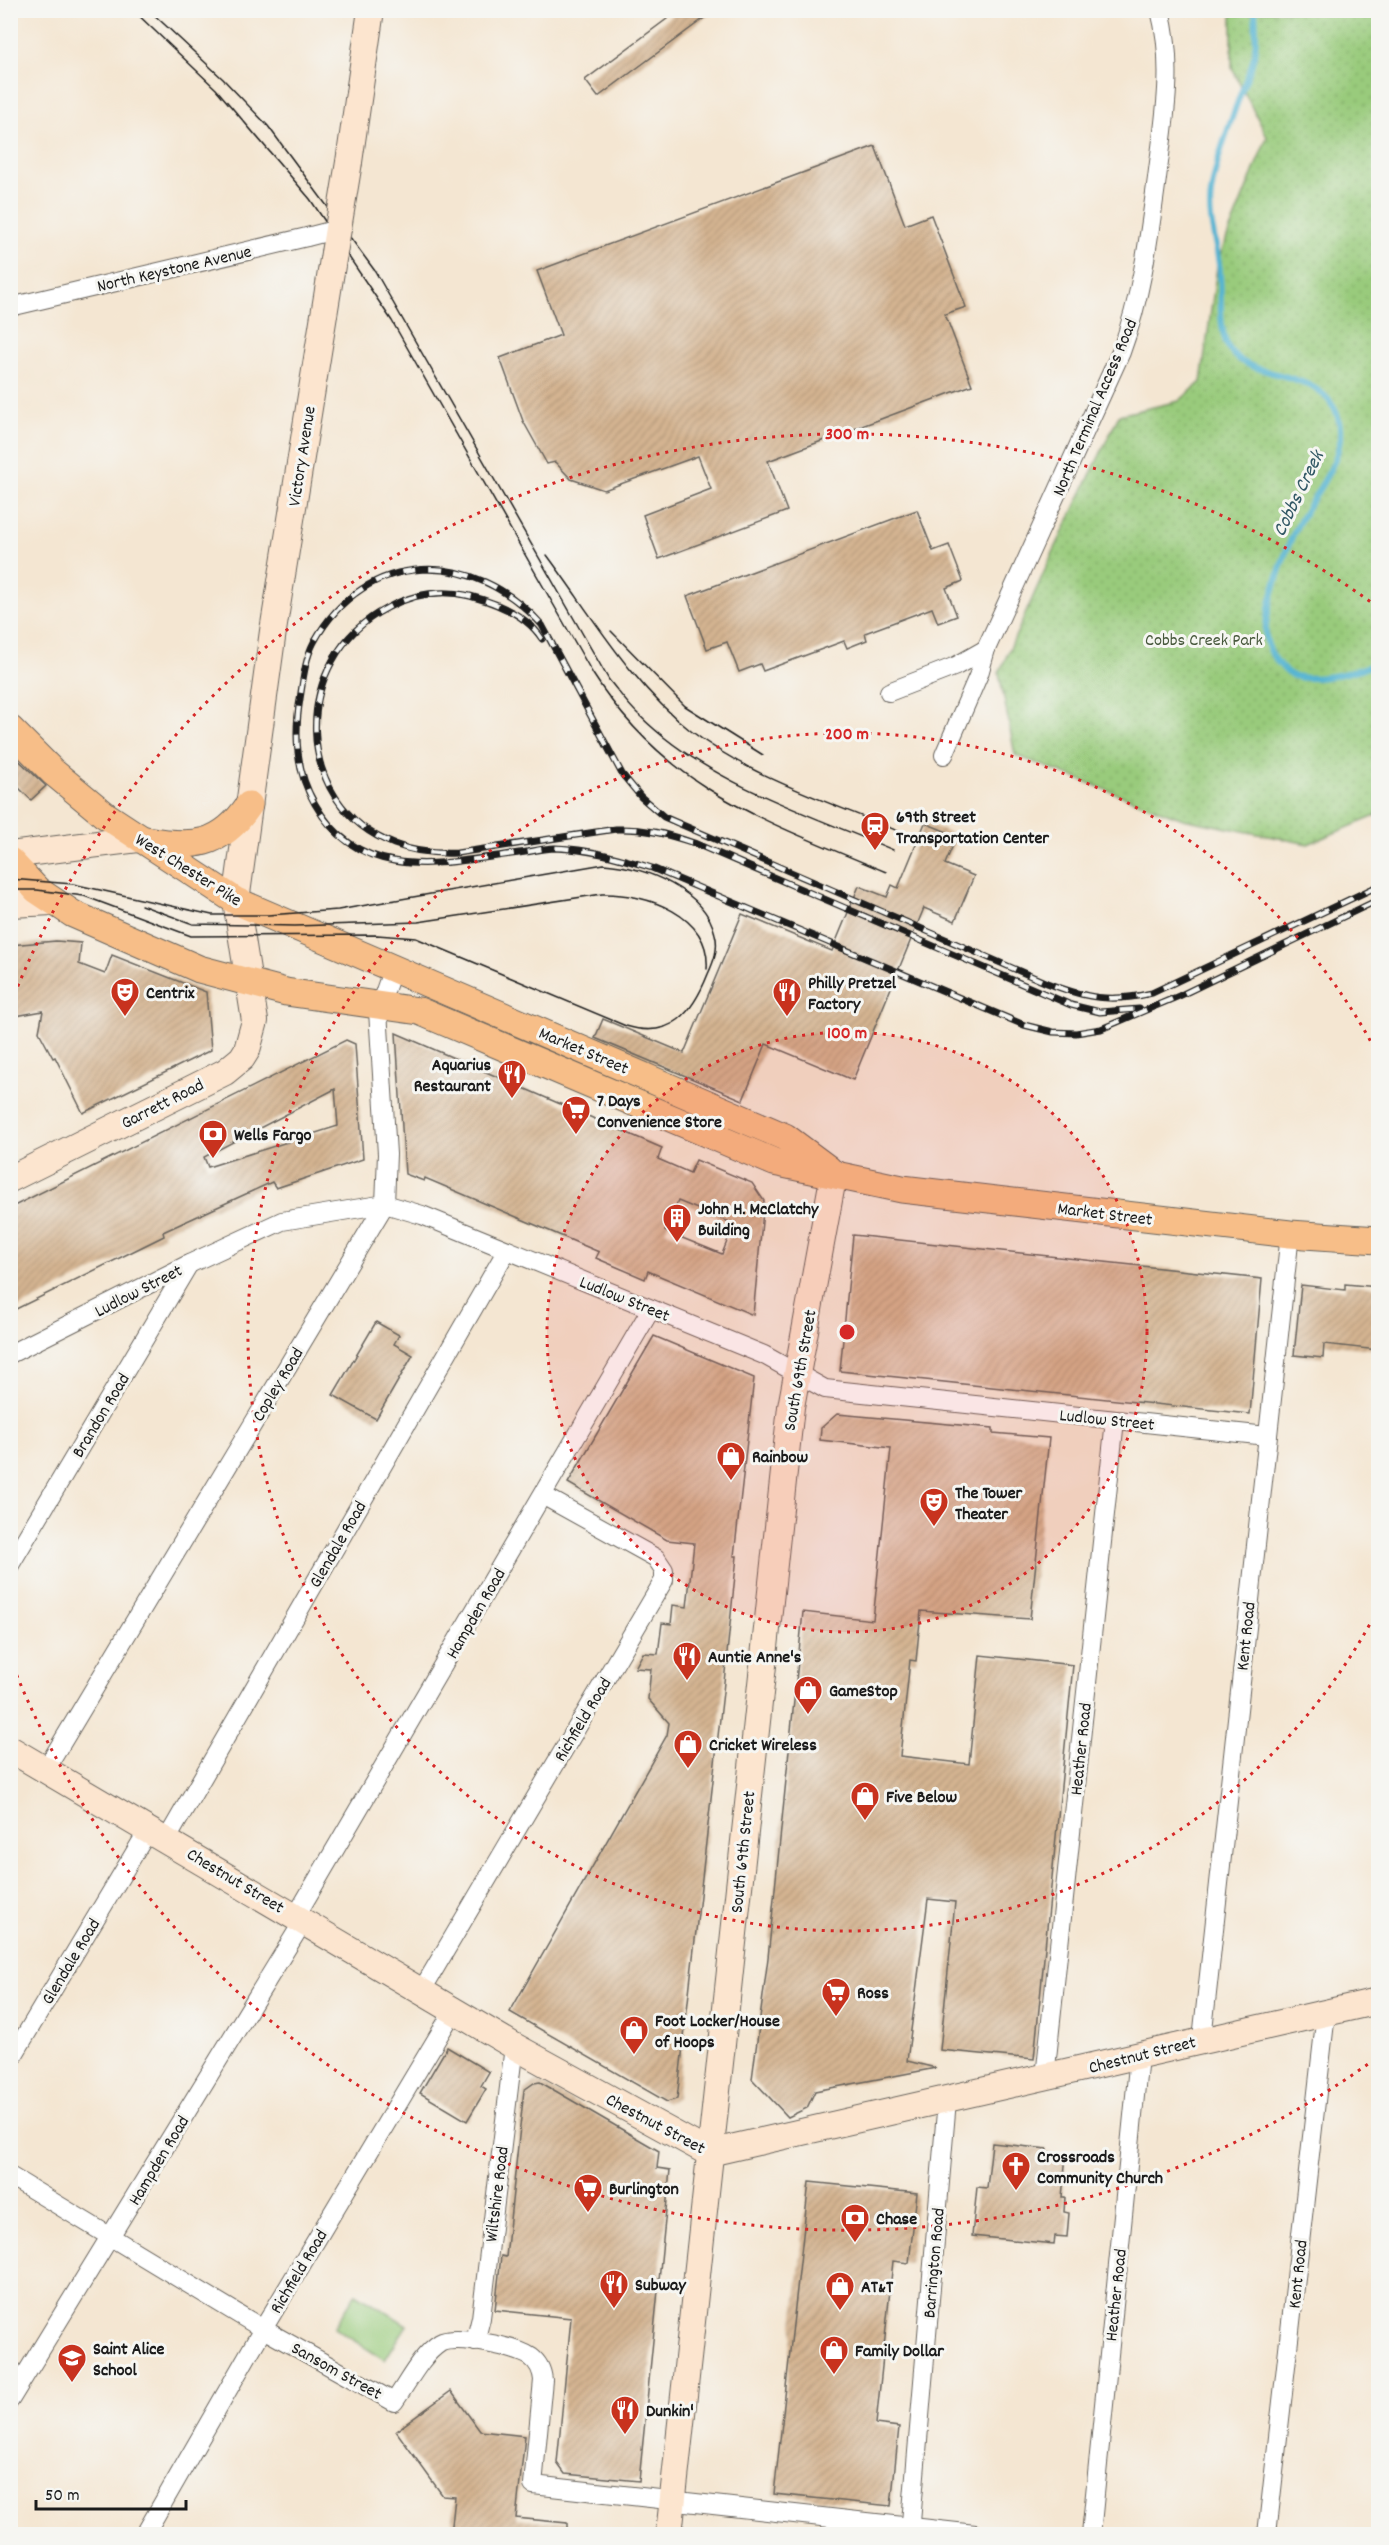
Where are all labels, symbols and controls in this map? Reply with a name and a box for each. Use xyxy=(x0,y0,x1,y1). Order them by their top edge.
street label: North Keystone Avenue xyxy=(95,240,254,300)
street label: North Terminal Access Road xyxy=(1048,315,1145,500)
street label: Victory Avenue xyxy=(283,404,324,508)
text: 300 m xyxy=(825,423,869,448)
water label: Cobbs Creek xyxy=(1267,445,1333,542)
park label: Cobbs Creek Park xyxy=(1145,629,1263,654)
text: 200 m xyxy=(825,723,869,748)
place label: 69th Street Transportation Center xyxy=(896,806,1049,852)
station icon: 69th Street Transportation Center xyxy=(859,810,891,852)
street label: West Chester Pike xyxy=(130,828,246,914)
place label: Philly Pretzel Factory xyxy=(808,972,897,1018)
theatre icon: Centrix xyxy=(109,976,141,1018)
restaurant icon: Philly Pretzel Factory xyxy=(771,976,803,1018)
place label: Centrix xyxy=(146,982,195,1007)
street label: Market Street xyxy=(534,1022,632,1083)
text: 100 m xyxy=(827,1022,867,1047)
place label: Aquarius Restaurant xyxy=(414,1054,491,1100)
restaurant icon: Aquarius Restaurant xyxy=(496,1058,528,1100)
street label: Garrett Road xyxy=(117,1074,209,1137)
place label: 7 Days Convenience Store xyxy=(597,1090,722,1136)
supermarket icon: 7 Days Convenience Store xyxy=(560,1094,592,1136)
bank icon: Wells Fargo xyxy=(197,1118,229,1160)
place label: Wells Fargo xyxy=(234,1124,312,1149)
street label: Market Street xyxy=(1056,1197,1154,1234)
place label: John H. McClatchy Building xyxy=(698,1198,819,1244)
building icon: John H. McClatchy Building xyxy=(661,1202,693,1244)
street label: Ludlow Street xyxy=(91,1259,188,1325)
street label: Ludlow Street xyxy=(575,1271,673,1330)
street label: South 69th Street xyxy=(779,1308,824,1433)
centre of rings xyxy=(837,1322,857,1342)
street label: Copley Road xyxy=(247,1343,311,1427)
street label: Brandon Road xyxy=(67,1369,137,1463)
street label: Ludlow Street xyxy=(1058,1404,1156,1439)
shop icon: Rainbow xyxy=(715,1440,747,1482)
place label: Rainbow xyxy=(752,1446,809,1471)
place label: The Tower Theater xyxy=(955,1482,1023,1528)
theatre icon: The Tower Theater xyxy=(918,1486,950,1528)
street label: Glendale Road xyxy=(304,1497,374,1593)
street label: Hampden Road xyxy=(441,1564,513,1664)
street label: Kent Road xyxy=(1231,1601,1264,1672)
restaurant icon: Auntie Anne's xyxy=(671,1640,703,1682)
place label: Auntie Anne's xyxy=(708,1646,802,1671)
street label: Richfield Road xyxy=(549,1673,619,1767)
shop icon: GameStop xyxy=(792,1674,824,1716)
place label: GameStop xyxy=(829,1680,898,1705)
street label: Heather Road xyxy=(1065,1702,1100,1797)
shop icon: Cricket Wireless xyxy=(672,1728,704,1770)
place label: Cricket Wireless xyxy=(709,1734,817,1759)
shop icon: Five Below xyxy=(849,1780,881,1822)
place label: Five Below xyxy=(886,1786,958,1811)
street label: South 69th Street xyxy=(726,1790,763,1914)
street label: Chestnut Street xyxy=(181,1843,289,1921)
street label: Glendale Road xyxy=(37,1914,108,2010)
supermarket icon: Ross xyxy=(820,1976,852,2018)
place label: Ross xyxy=(857,1982,889,2007)
place label: Foot Locker/House of Hoops xyxy=(655,2010,780,2056)
shop icon: Foot Locker/House of Hoops xyxy=(618,2014,650,2056)
street label: Chestnut Street xyxy=(1086,2031,1199,2082)
street label: Chestnut Street xyxy=(600,2088,710,2162)
street label: Hampden Road xyxy=(123,2112,197,2211)
street label: Wiltshire Road xyxy=(480,2145,517,2244)
place label: Crossroads Community Church xyxy=(1037,2146,1163,2192)
church icon: Crossroads Community Church xyxy=(1000,2150,1032,2192)
supermarket icon: Burlington xyxy=(572,2172,604,2214)
place label: Burlington xyxy=(609,2178,679,2203)
bank icon: Chase xyxy=(839,2202,871,2244)
street label: Barrington Road xyxy=(918,2207,953,2319)
place label: Chase xyxy=(876,2208,917,2233)
street label: Richfield Road xyxy=(265,2225,335,2319)
street label: Kent Road xyxy=(1283,2239,1316,2310)
street label: Heather Road xyxy=(1100,2248,1135,2343)
restaurant icon: Subway xyxy=(598,2268,630,2310)
shop icon: AT&T xyxy=(824,2270,856,2312)
place label: Subway xyxy=(635,2274,687,2299)
place label: AT&T xyxy=(861,2276,894,2301)
shop icon: Family Dollar xyxy=(818,2334,850,2376)
street label: Sansom Street xyxy=(286,2337,386,2408)
place label: Saint Alice School xyxy=(93,2338,164,2384)
place label: Family Dollar xyxy=(855,2340,944,2365)
school or university icon: Saint Alice School xyxy=(56,2342,88,2384)
restaurant icon: Dunkin' xyxy=(609,2394,641,2436)
place label: Dunkin' xyxy=(646,2400,694,2425)
scale bar xyxy=(36,2473,186,2511)
text: 50 m xyxy=(45,2484,80,2509)

